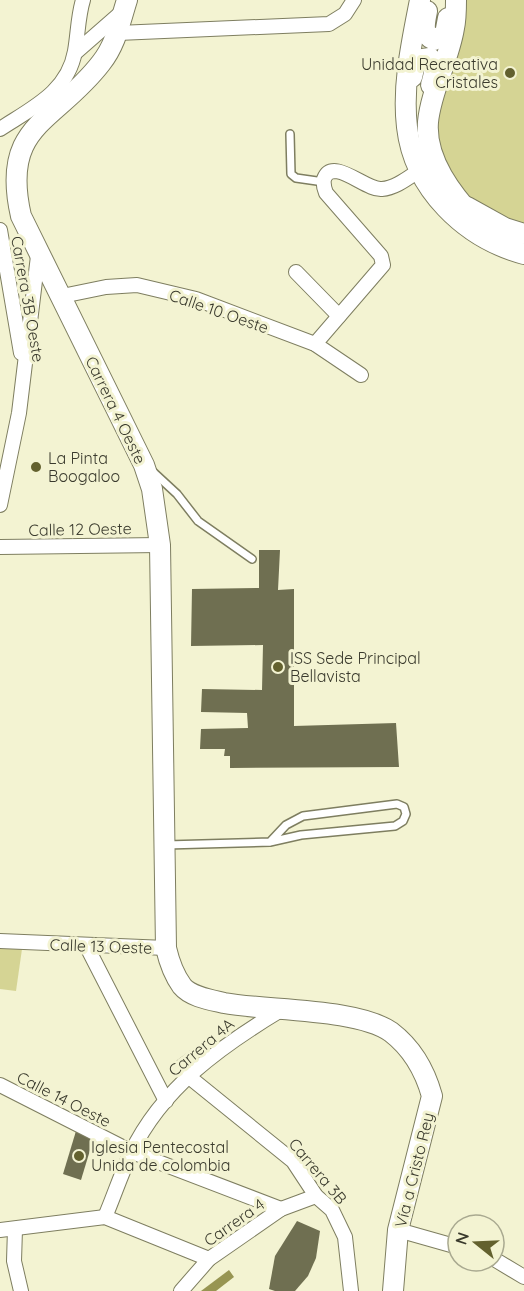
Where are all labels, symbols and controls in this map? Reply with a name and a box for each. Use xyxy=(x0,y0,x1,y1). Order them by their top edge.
place label: Unidad Recreativa Cristales xyxy=(361,54,498,92)
marker: Unidad Recreativa Cristales xyxy=(503,66,517,80)
street label: Carrera 3B Oeste xyxy=(7,234,49,364)
street label: Calle 10 Oeste xyxy=(167,285,271,337)
street label: Carrera 4 Oeste xyxy=(81,353,151,467)
place label: La Pinta Boogaloo xyxy=(48,448,120,486)
marker: La Pinta Boogaloo xyxy=(29,460,43,474)
street label: Calle 12 Oeste xyxy=(28,518,132,540)
place label: ISS Sede Principal Bellavista xyxy=(290,648,421,686)
marker: ISS Sede Principal Bellavista xyxy=(271,660,285,674)
street label: Calle 13 Oeste xyxy=(49,934,153,958)
street label: Carrera 4A xyxy=(164,1014,238,1080)
street label: Calle 14 Oeste xyxy=(14,1067,114,1131)
street label: Vía a Cristo Rey xyxy=(390,1110,438,1230)
street label: Carrera 3B xyxy=(285,1134,351,1208)
place label: Iglesia Pentecostal Unida de colombia xyxy=(91,1137,231,1175)
marker: Iglesia Pentecostal Unida de colombia xyxy=(72,1149,86,1163)
street label: Carrera 4 xyxy=(200,1194,268,1250)
north arrow xyxy=(446,1213,506,1273)
text: N xyxy=(450,1230,473,1247)

